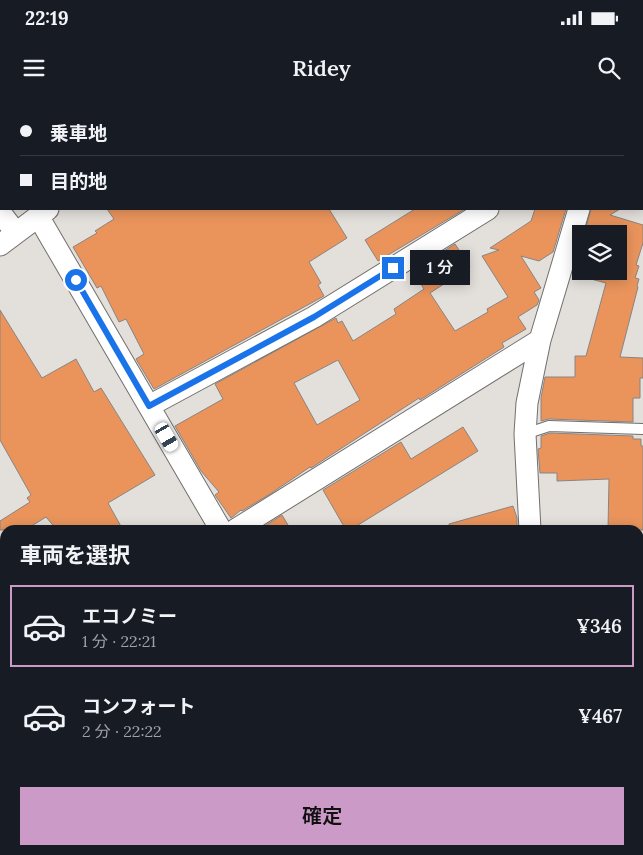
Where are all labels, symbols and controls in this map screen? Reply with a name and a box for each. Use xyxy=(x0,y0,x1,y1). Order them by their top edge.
text: 22:19 xyxy=(25,6,69,30)
icon: menu xyxy=(20,54,48,82)
text: Ridey xyxy=(292,54,351,82)
icon: search xyxy=(595,54,623,82)
text: 乗車地 xyxy=(50,121,107,145)
text: 目的地 xyxy=(50,169,107,193)
map controls xyxy=(572,225,627,280)
button: layers xyxy=(572,225,627,280)
callout: 1 分 xyxy=(410,250,470,286)
route end xyxy=(382,257,404,279)
text: 1 分 xyxy=(427,257,453,277)
route start xyxy=(65,269,87,291)
car xyxy=(153,420,180,454)
text: 車両を選択 xyxy=(20,541,130,569)
icon: car xyxy=(22,604,67,649)
text: エコノミー xyxy=(82,604,177,628)
text: ¥346 xyxy=(576,614,622,638)
text: 1 分 · 22:21 xyxy=(82,631,156,651)
icon: car xyxy=(22,694,67,739)
text: コンフォート xyxy=(82,694,195,718)
text: ¥467 xyxy=(578,704,622,728)
text: 2 分 · 22:22 xyxy=(82,721,162,741)
button: 確定 xyxy=(20,787,624,845)

